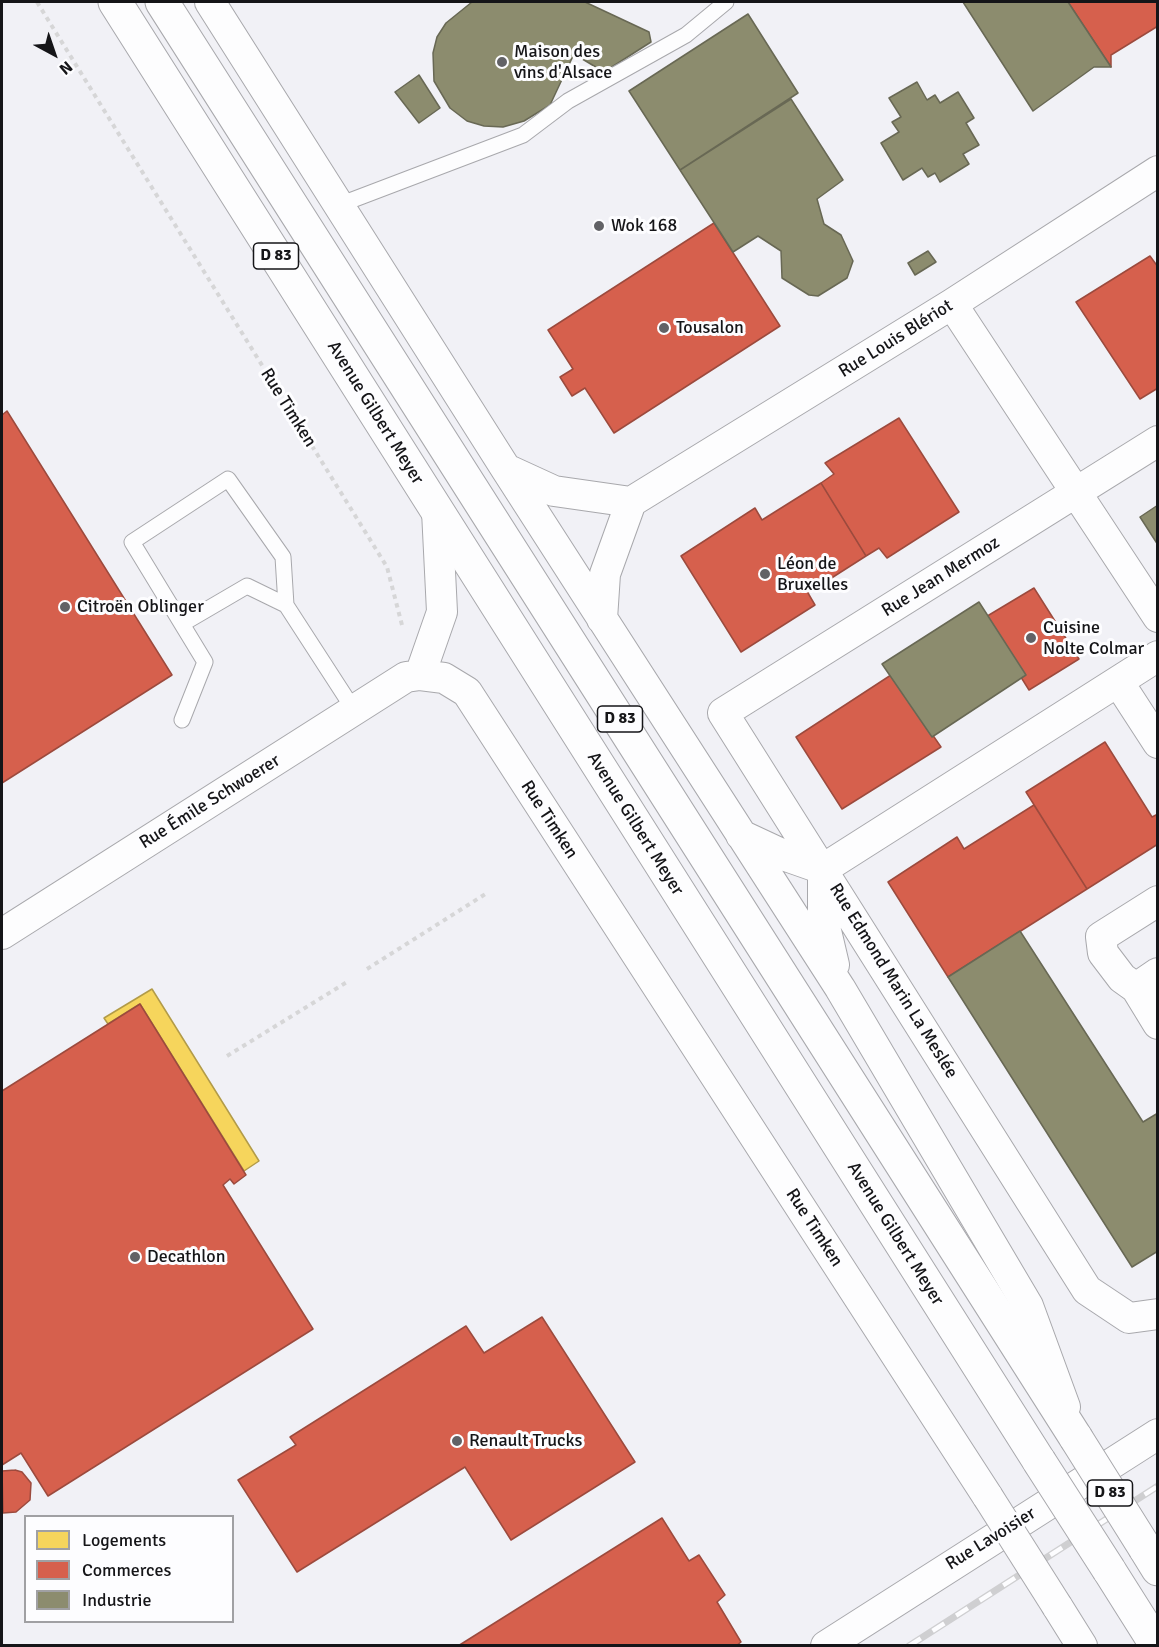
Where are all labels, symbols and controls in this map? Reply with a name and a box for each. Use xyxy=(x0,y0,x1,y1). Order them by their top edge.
north arrow xyxy=(24,24,84,84)
place label: Maison des vins d'Alsace xyxy=(514,41,612,84)
marker: Maison des vins d'Alsace xyxy=(495,55,509,69)
text: N xyxy=(55,57,76,79)
place label: Wok 168 xyxy=(611,215,677,237)
marker: Wok 168 xyxy=(592,219,606,233)
road number: D 83 xyxy=(254,243,298,269)
street label: Rue Louis Blériot xyxy=(835,295,957,383)
place label: Tousalon xyxy=(676,317,744,339)
marker: Tousalon xyxy=(657,321,671,335)
street label: Avenue Gilbert Meyer xyxy=(322,337,428,489)
street label: Rue Timken xyxy=(255,365,321,451)
street label: Rue Jean Mermoz xyxy=(878,532,1004,622)
place label: Léon de Bruxelles xyxy=(777,553,848,596)
marker: Léon de Bruxelles xyxy=(758,567,772,581)
place label: Citroën Oblinger xyxy=(77,596,204,618)
marker: Citroën Oblinger xyxy=(58,600,72,614)
place label: Cuisine Nolte Colmar xyxy=(1043,617,1144,660)
marker: Cuisine Nolte Colmar xyxy=(1024,631,1038,645)
road number: D 83 xyxy=(598,706,642,732)
street label: Avenue Gilbert Meyer xyxy=(582,748,688,900)
street label: Rue Émile Schwoerer xyxy=(136,750,284,854)
street label: Rue Timken xyxy=(516,777,582,863)
street label: Rue Edmond Marin La Meslée xyxy=(824,880,962,1082)
street label: Avenue Gilbert Meyer xyxy=(842,1158,948,1310)
street label: Rue Timken xyxy=(781,1185,847,1271)
place label: Decathlon xyxy=(147,1246,225,1268)
marker: Decathlon xyxy=(128,1250,142,1264)
place label: Renault Trucks xyxy=(469,1430,582,1452)
marker: Renault Trucks xyxy=(450,1434,464,1448)
road number: D 83 xyxy=(1088,1480,1132,1506)
street label: Rue Lavoisier xyxy=(942,1503,1040,1575)
legend xyxy=(24,1515,234,1623)
text: Logements xyxy=(82,1529,166,1551)
text: Commerces xyxy=(82,1559,171,1581)
text: Industrie xyxy=(82,1589,152,1611)

